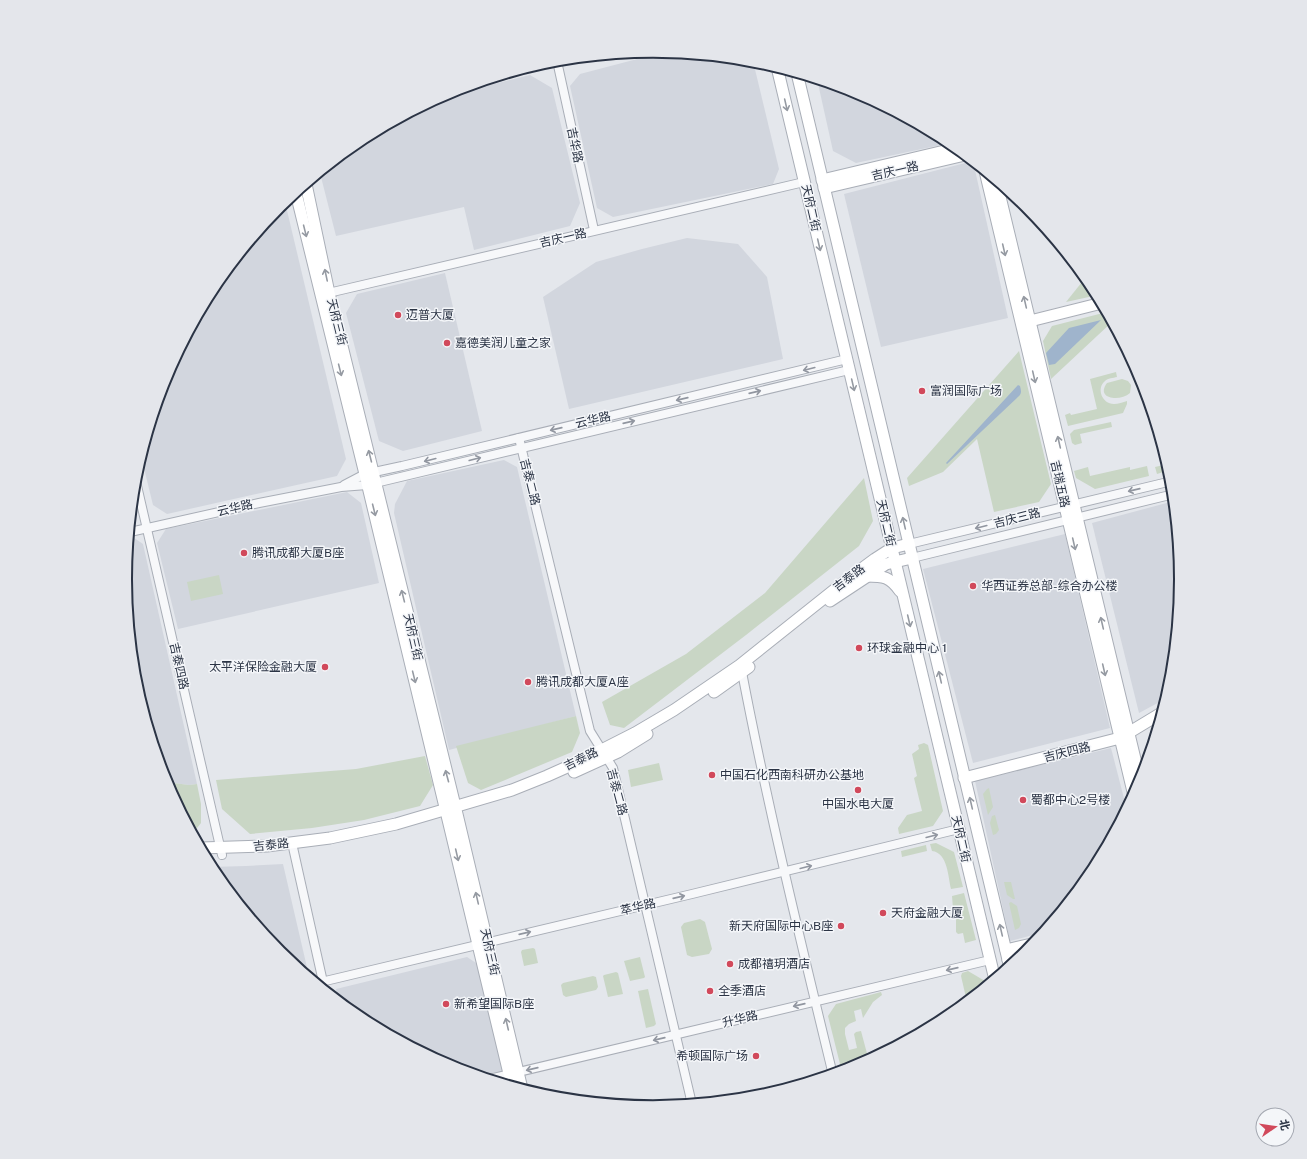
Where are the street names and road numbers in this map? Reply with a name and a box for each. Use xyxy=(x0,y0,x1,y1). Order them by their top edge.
street label: 吉华路 xyxy=(564,126,586,164)
street label: 吉庆一路 xyxy=(870,159,920,183)
street label: 天府二街 xyxy=(799,183,823,233)
street label: 吉庆一路 xyxy=(538,226,588,250)
street label: 天府三街 xyxy=(324,297,350,347)
street label: 云华路 xyxy=(574,409,612,431)
street label: 吉泰二路 xyxy=(517,457,543,507)
street label: 吉瑞五路 xyxy=(1048,459,1072,509)
street label: 云华路 xyxy=(216,497,254,519)
street label: 天府二街 xyxy=(874,498,898,548)
street label: 吉庆三路 xyxy=(992,505,1042,531)
street label: 吉泰路 xyxy=(830,562,868,594)
street label: 天府三街 xyxy=(401,612,425,662)
street label: 吉泰四路 xyxy=(167,641,191,691)
street label: 吉庆四路 xyxy=(1042,739,1092,765)
street label: 吉泰路 xyxy=(562,745,600,773)
street label: 吉泰二路 xyxy=(604,767,630,817)
street label: 天府二街 xyxy=(949,814,973,864)
street label: 吉泰路 xyxy=(252,836,290,854)
street label: 萃华路 xyxy=(619,896,657,918)
street label: 天府三街 xyxy=(478,927,502,977)
street label: 升华路 xyxy=(721,1008,759,1030)

